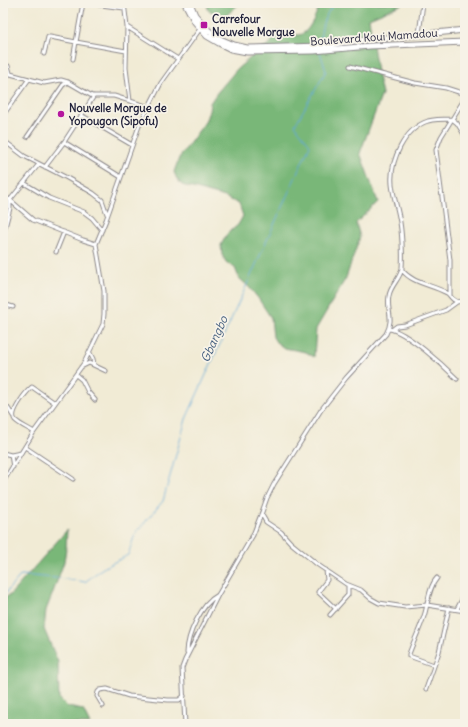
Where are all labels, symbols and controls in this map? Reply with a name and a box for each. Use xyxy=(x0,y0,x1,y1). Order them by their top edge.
place label: Carrefour Nouvelle Morgue xyxy=(212,12,295,40)
marker: Carrefour Nouvelle Morgue xyxy=(199,20,209,30)
street label: Boulevard Koui Mamadou xyxy=(310,26,439,48)
place label: Nouvelle Morgue de Yopougon (Sipofu) xyxy=(68,101,167,129)
marker: Nouvelle Morgue de Yopougon (Sipofu) xyxy=(56,109,66,119)
water label: Gbangbo xyxy=(197,312,231,365)

